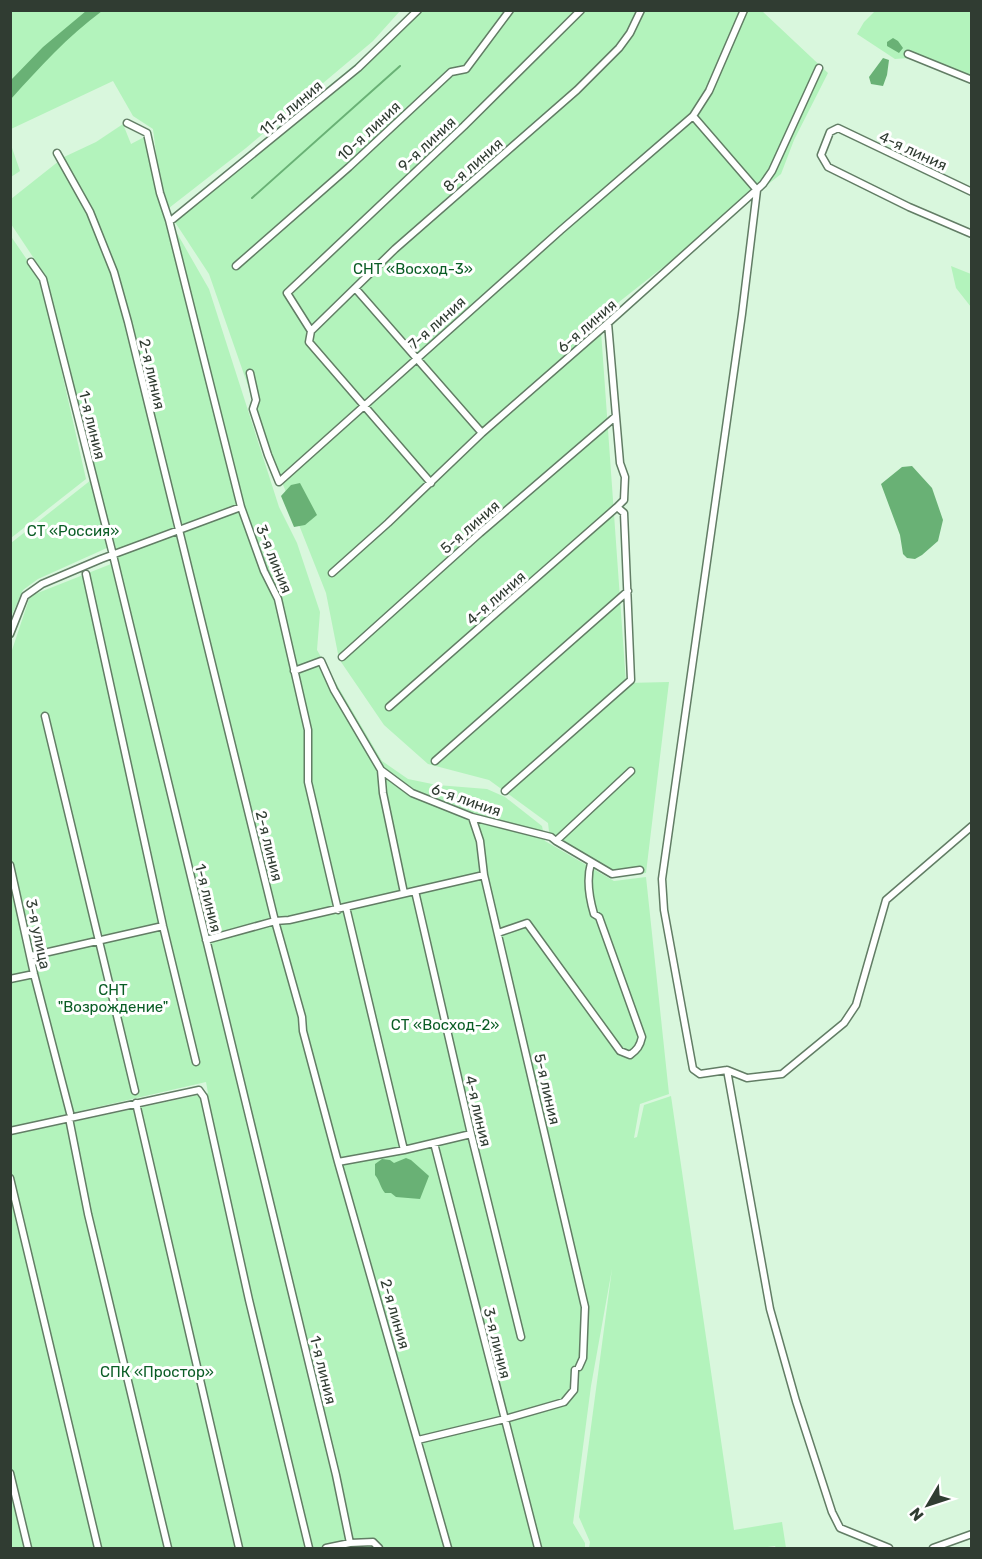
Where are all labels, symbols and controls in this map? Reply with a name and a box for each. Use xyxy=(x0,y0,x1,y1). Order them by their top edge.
street label: 11-я линия xyxy=(256,77,326,139)
street label: 10-я линия xyxy=(334,97,404,165)
street label: 9-я линия xyxy=(395,113,459,175)
street label: 4-я линия xyxy=(876,127,950,175)
street label: 8-я линия xyxy=(440,134,506,196)
park label: СНТ «Восход-3» xyxy=(353,260,473,278)
street label: 7-я линия xyxy=(405,293,469,353)
street label: 6-я линия xyxy=(554,295,620,357)
street label: 2-я линия xyxy=(135,337,169,411)
street label: 1-я линия xyxy=(75,389,109,461)
street label: 5-я линия xyxy=(437,496,503,558)
park label: СТ «Россия» xyxy=(27,522,119,540)
street label: 3-я линия xyxy=(252,522,296,596)
street label: 4-я линия xyxy=(463,567,529,629)
street label: 6-я линия xyxy=(429,780,503,820)
street label: 2-я линия xyxy=(252,809,286,883)
street label: 1-я линия xyxy=(191,862,225,934)
street label: 3-я улица xyxy=(22,897,54,971)
park label: СНТ "Возрождение" xyxy=(58,981,168,1016)
park label: СТ «Восход-2» xyxy=(391,1016,499,1034)
street label: 5-я линия xyxy=(530,1052,564,1126)
street label: 4-я линия xyxy=(461,1074,495,1148)
street label: 2-я линия xyxy=(376,1277,414,1351)
street label: 3-я линия xyxy=(480,1306,514,1380)
street label: 1-я линия xyxy=(306,1334,340,1406)
park label: СПК «Простор» xyxy=(100,1363,214,1381)
north arrow xyxy=(898,1475,958,1535)
text: N xyxy=(906,1504,928,1525)

